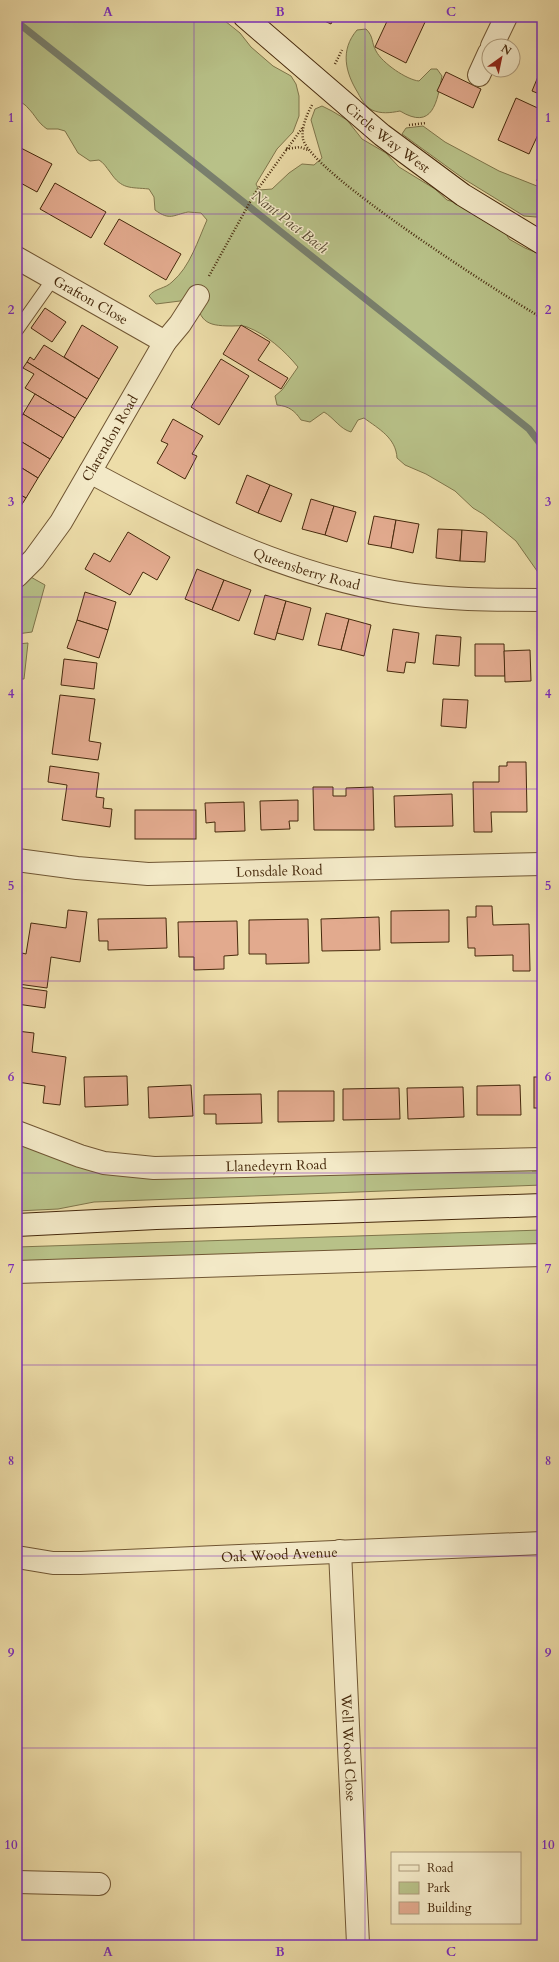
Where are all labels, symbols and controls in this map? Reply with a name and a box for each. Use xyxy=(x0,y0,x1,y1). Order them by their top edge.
text: A xyxy=(103,3,113,21)
text: B xyxy=(275,3,285,21)
text: C xyxy=(446,3,456,21)
north arrow xyxy=(481,38,521,78)
text: N xyxy=(498,41,515,59)
street label: Circle Way West xyxy=(341,98,434,178)
text: 1 xyxy=(8,109,14,127)
text: 1 xyxy=(545,109,551,127)
water label: Nant Pact Bach xyxy=(248,186,333,259)
street label: Grafton Close xyxy=(50,272,132,329)
text: 2 xyxy=(8,301,15,319)
text: 2 xyxy=(545,301,552,319)
street label: Clarendon Road xyxy=(77,391,143,485)
text: 3 xyxy=(8,493,15,511)
text: 3 xyxy=(545,493,552,511)
street label: Queensberry Road xyxy=(250,543,362,595)
text: 4 xyxy=(8,685,15,703)
text: 4 xyxy=(545,685,552,703)
street label: Lonsdale Road xyxy=(236,861,323,882)
text: 5 xyxy=(8,877,14,895)
text: 5 xyxy=(545,877,551,895)
text: 6 xyxy=(8,1068,15,1086)
text: 6 xyxy=(545,1068,552,1086)
street label: Llanedeyrn Road xyxy=(225,1155,328,1176)
text: 7 xyxy=(8,1260,15,1278)
text: 7 xyxy=(545,1260,552,1278)
text: 8 xyxy=(8,1452,14,1470)
text: 8 xyxy=(545,1452,551,1470)
street label: Oak Wood Avenue xyxy=(221,1543,338,1567)
text: 9 xyxy=(8,1644,15,1662)
text: 9 xyxy=(545,1644,552,1662)
street label: Well Wood Close xyxy=(337,1693,360,1802)
text: 10 xyxy=(4,1836,18,1854)
text: 10 xyxy=(541,1836,555,1854)
legend xyxy=(391,1852,521,1924)
text: Road xyxy=(427,1860,454,1876)
text: Park xyxy=(427,1880,451,1896)
text: Building xyxy=(427,1900,472,1916)
text: A xyxy=(103,1943,113,1961)
text: B xyxy=(275,1943,285,1961)
text: C xyxy=(446,1943,456,1961)

